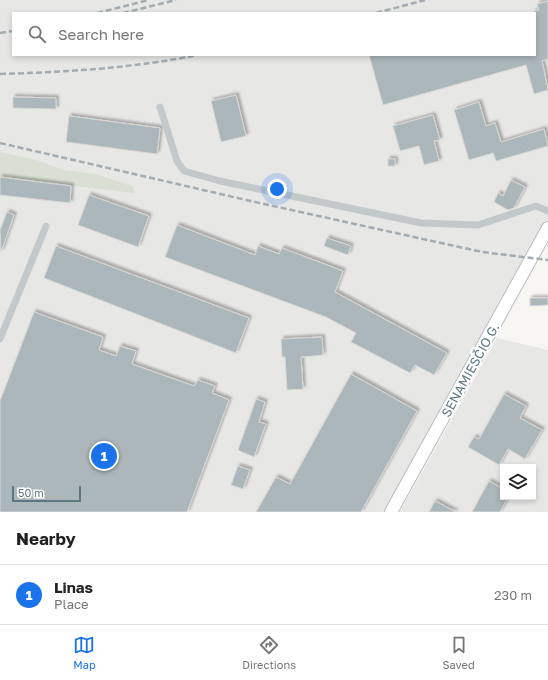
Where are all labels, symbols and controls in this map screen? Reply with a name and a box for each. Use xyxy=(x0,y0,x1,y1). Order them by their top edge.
search box xyxy=(12,12,536,56)
icon: search xyxy=(26,23,48,45)
text: Search here xyxy=(58,25,144,43)
your location xyxy=(267,179,287,199)
street label: SENAMIESČIO G. xyxy=(438,320,502,420)
pin: 1 xyxy=(91,441,117,471)
map controls xyxy=(500,464,536,500)
button: layers xyxy=(500,464,536,500)
scale bar xyxy=(12,484,81,503)
text: 50 m xyxy=(18,486,44,499)
text: Nearby xyxy=(16,528,76,549)
text: Linas xyxy=(54,578,93,596)
text: 1 xyxy=(26,587,32,603)
text: 230 m xyxy=(494,587,532,603)
text: Place xyxy=(54,596,89,612)
tab: Map xyxy=(73,634,96,671)
tab: Directions xyxy=(242,634,296,671)
tab: Saved xyxy=(443,634,475,671)

